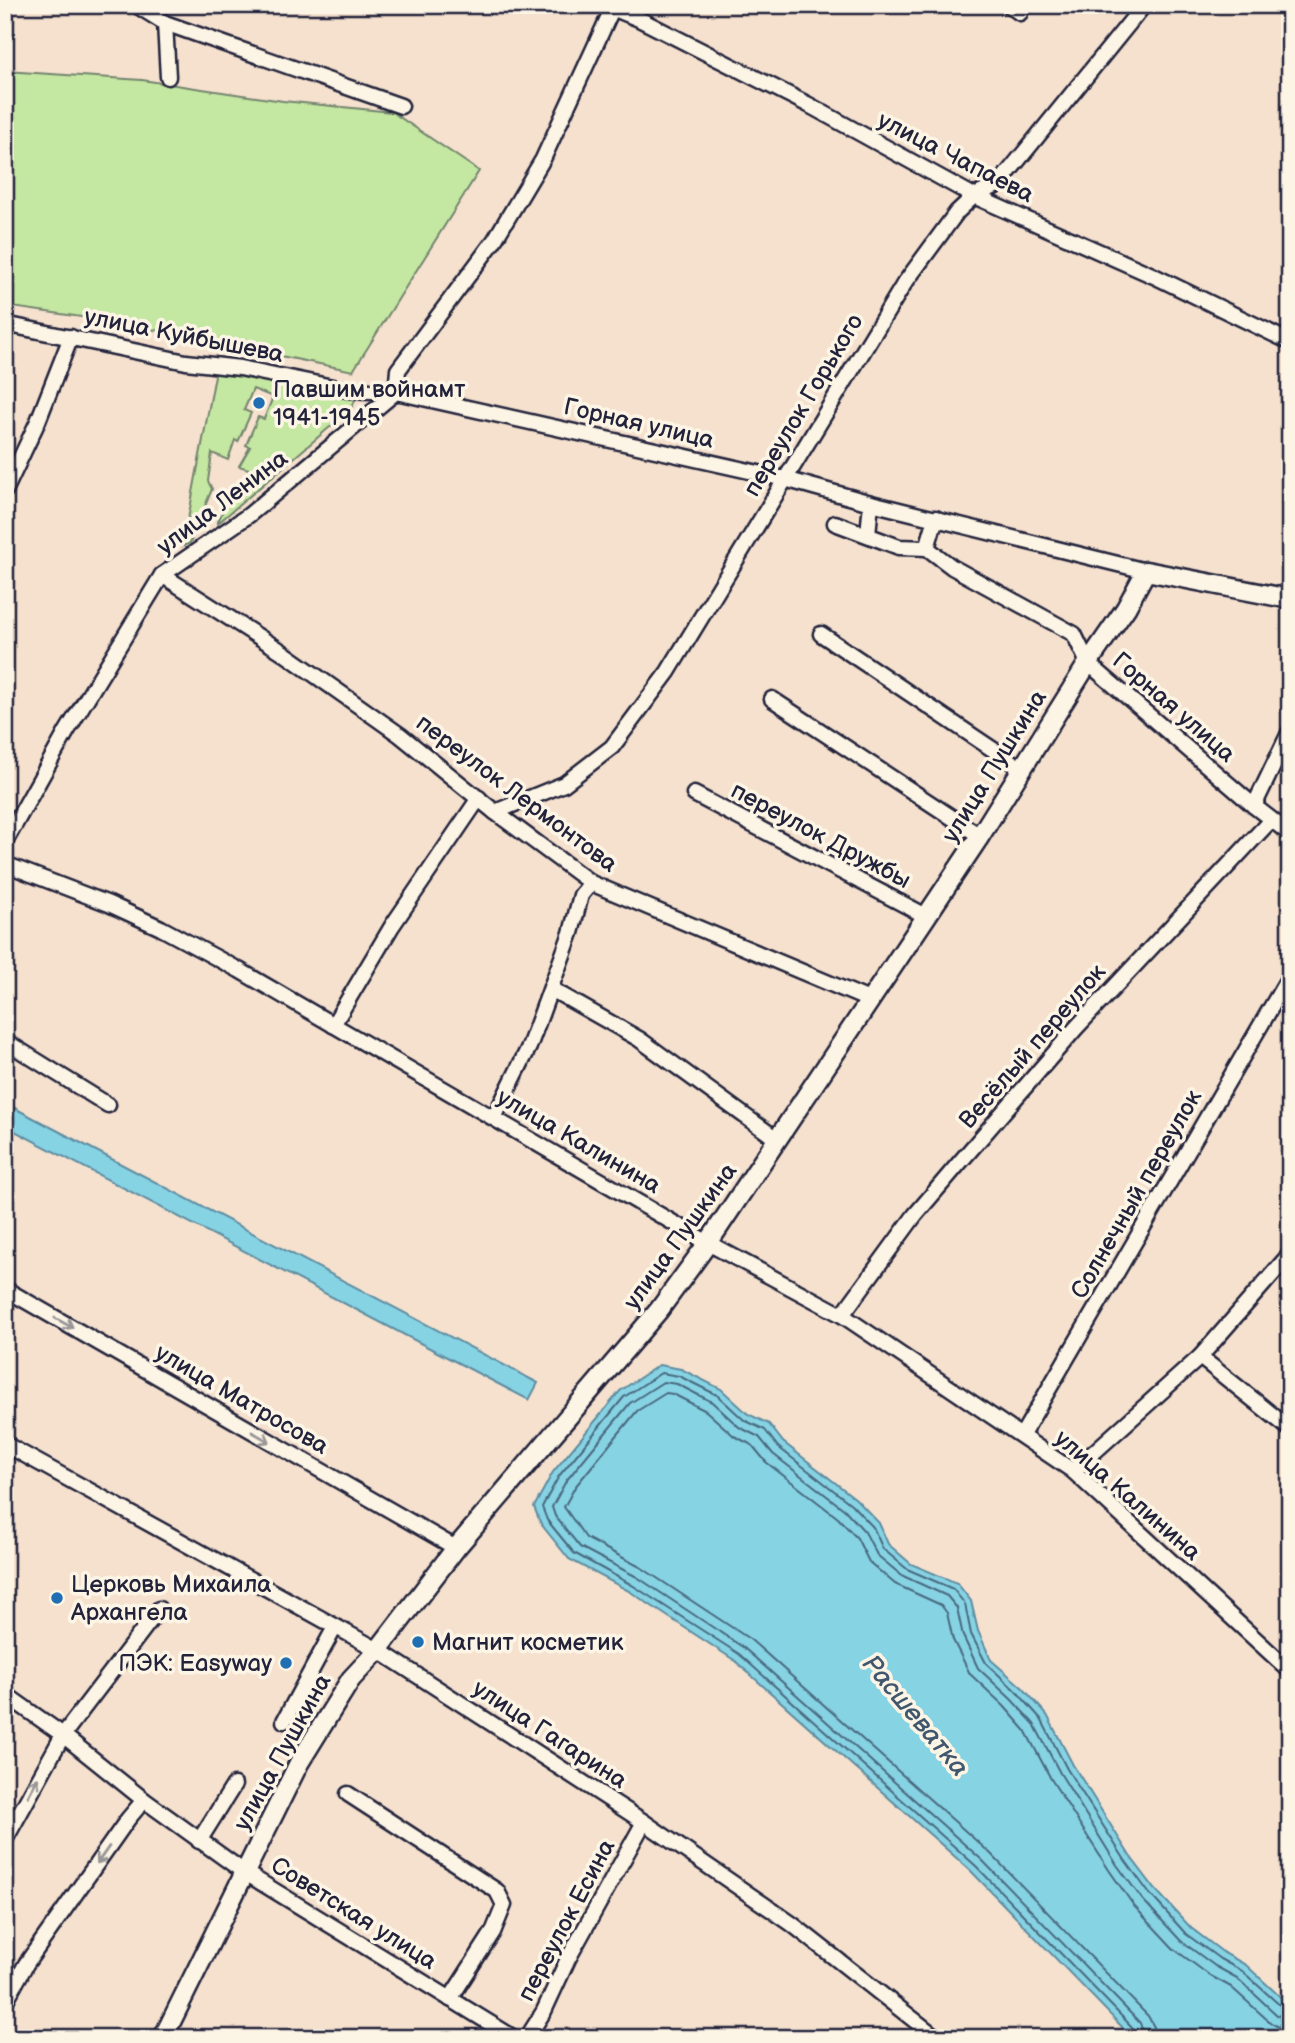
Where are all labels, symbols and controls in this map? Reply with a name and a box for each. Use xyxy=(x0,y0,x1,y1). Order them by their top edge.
street label: улица Чапаева xyxy=(873,106,1039,209)
street label: улица Куйбышева xyxy=(82,302,286,369)
street label: переулок Горького xyxy=(737,309,869,502)
place label: Павшим войнамт 1941-1945 xyxy=(273,375,465,432)
street label: Горная улица xyxy=(561,392,717,455)
marker: Павшим войнамт 1941-1945 xyxy=(251,395,267,411)
street label: улица Ленина xyxy=(151,444,293,561)
street label: Горная улица xyxy=(1106,646,1241,769)
street label: улица Пушкина xyxy=(936,685,1053,848)
street label: переулок Лермонтова xyxy=(410,708,623,879)
street label: переулок Дружбы xyxy=(726,776,916,895)
street label: Весёлый переулок xyxy=(953,958,1112,1135)
street label: улица Калинина xyxy=(492,1083,666,1200)
street label: Солнечный переулок xyxy=(1065,1084,1208,1304)
street label: улица Пушкина xyxy=(617,1157,743,1315)
one-way arrow xyxy=(54,1316,74,1330)
street label: улица Матросова xyxy=(150,1338,334,1461)
street label: улица Калинина xyxy=(1049,1424,1207,1567)
one-way arrow xyxy=(251,1430,271,1444)
place label: Церковь Михаила Архангела xyxy=(70,1570,272,1627)
marker: Церковь Михаила Архангела xyxy=(49,1590,65,1606)
place label: Магнит косметик xyxy=(432,1628,624,1657)
marker: Магнит косметик xyxy=(410,1634,426,1650)
place label: ПЭК: Easyway xyxy=(118,1649,272,1678)
water label: Расшеватка xyxy=(855,1649,975,1783)
marker: ПЭК: Easyway xyxy=(278,1655,294,1671)
street label: улица Пушкина xyxy=(227,1669,337,1836)
street label: улица Гагарина xyxy=(467,1674,632,1795)
one-way arrow xyxy=(27,1777,41,1797)
street label: переулок Есина xyxy=(512,1834,621,2006)
one-way arrow xyxy=(96,1845,110,1864)
street label: Советская улица xyxy=(266,1851,442,1976)

